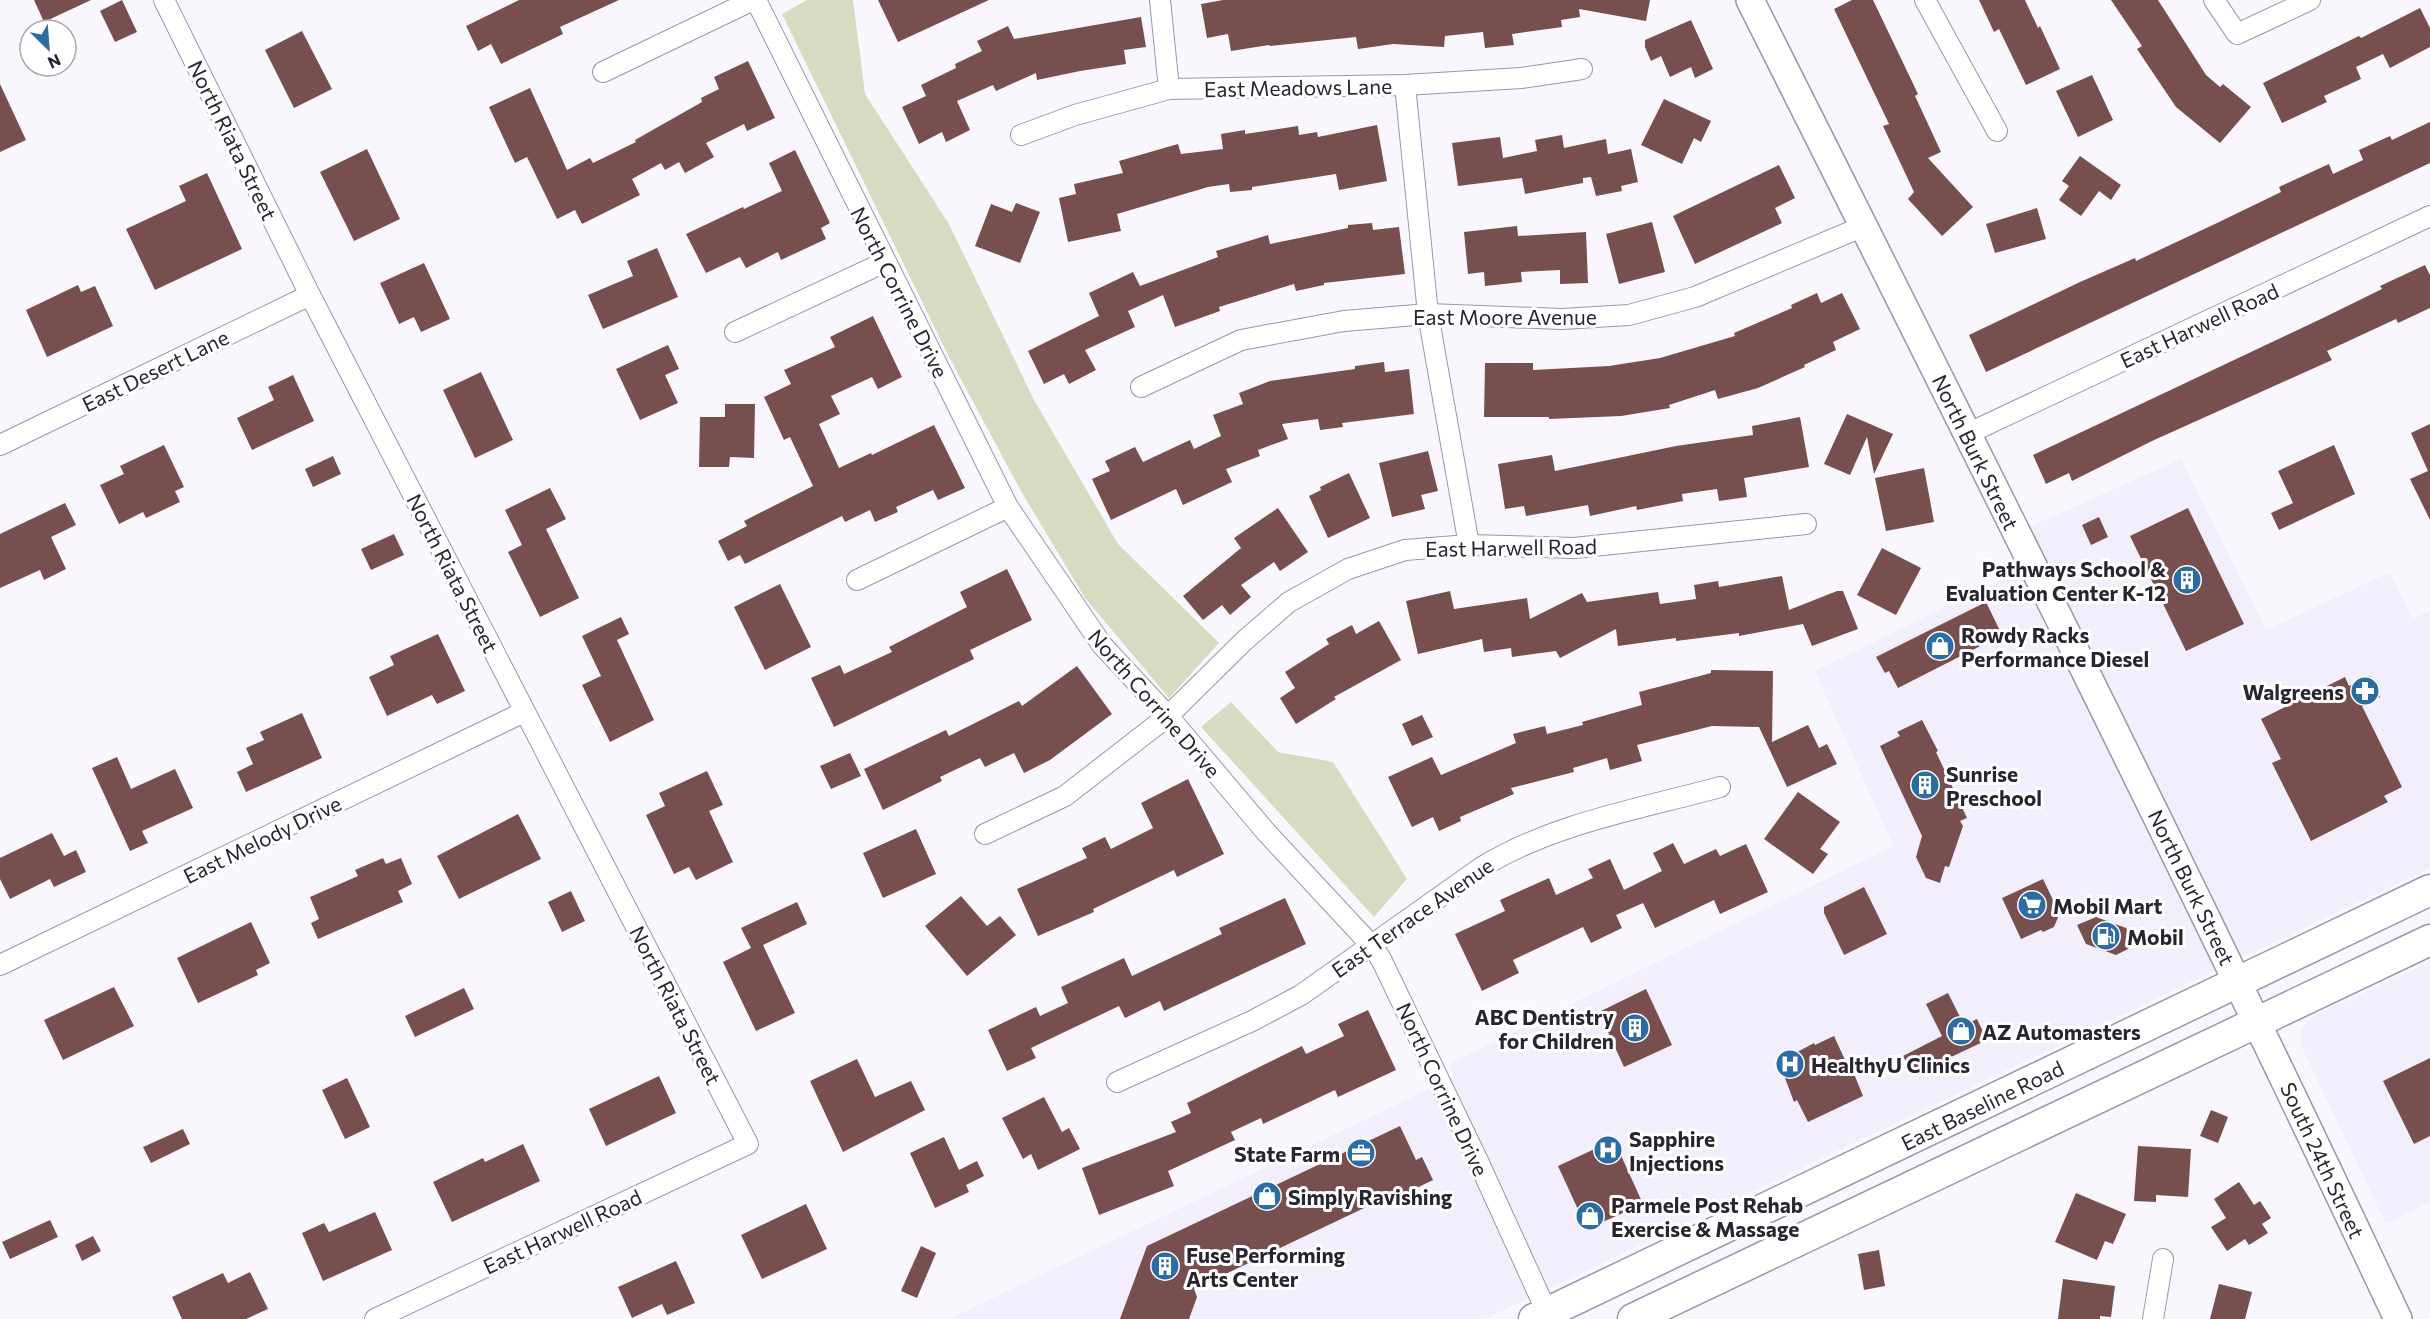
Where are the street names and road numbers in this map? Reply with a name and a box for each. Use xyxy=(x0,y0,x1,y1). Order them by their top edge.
street label: North Riata Street xyxy=(183,56,283,224)
street label: East Meadows Lane xyxy=(1204,73,1392,101)
street label: North Corrine Drive xyxy=(846,202,954,382)
street label: East Harwell Road xyxy=(2116,277,2282,373)
street label: East Moore Avenue xyxy=(1413,304,1597,329)
street label: East Desert Lane xyxy=(78,324,232,416)
street label: North Burk Street xyxy=(1928,370,2024,534)
street label: North Riata Street xyxy=(402,489,504,657)
street label: East Harwell Road xyxy=(1425,533,1597,561)
street label: North Corrine Drive xyxy=(1084,624,1226,782)
street label: East Melody Drive xyxy=(179,790,345,888)
street label: North Burk Street xyxy=(2144,805,2240,969)
street label: East Terrace Avenue xyxy=(1326,852,1498,982)
street label: North Riata Street xyxy=(625,921,727,1089)
street label: North Corrine Drive xyxy=(1392,998,1494,1180)
street label: East Baseline Road xyxy=(1897,1055,2067,1155)
street label: South 24th Street xyxy=(2276,1078,2370,1242)
street label: East Harwell Road xyxy=(479,1183,645,1279)

